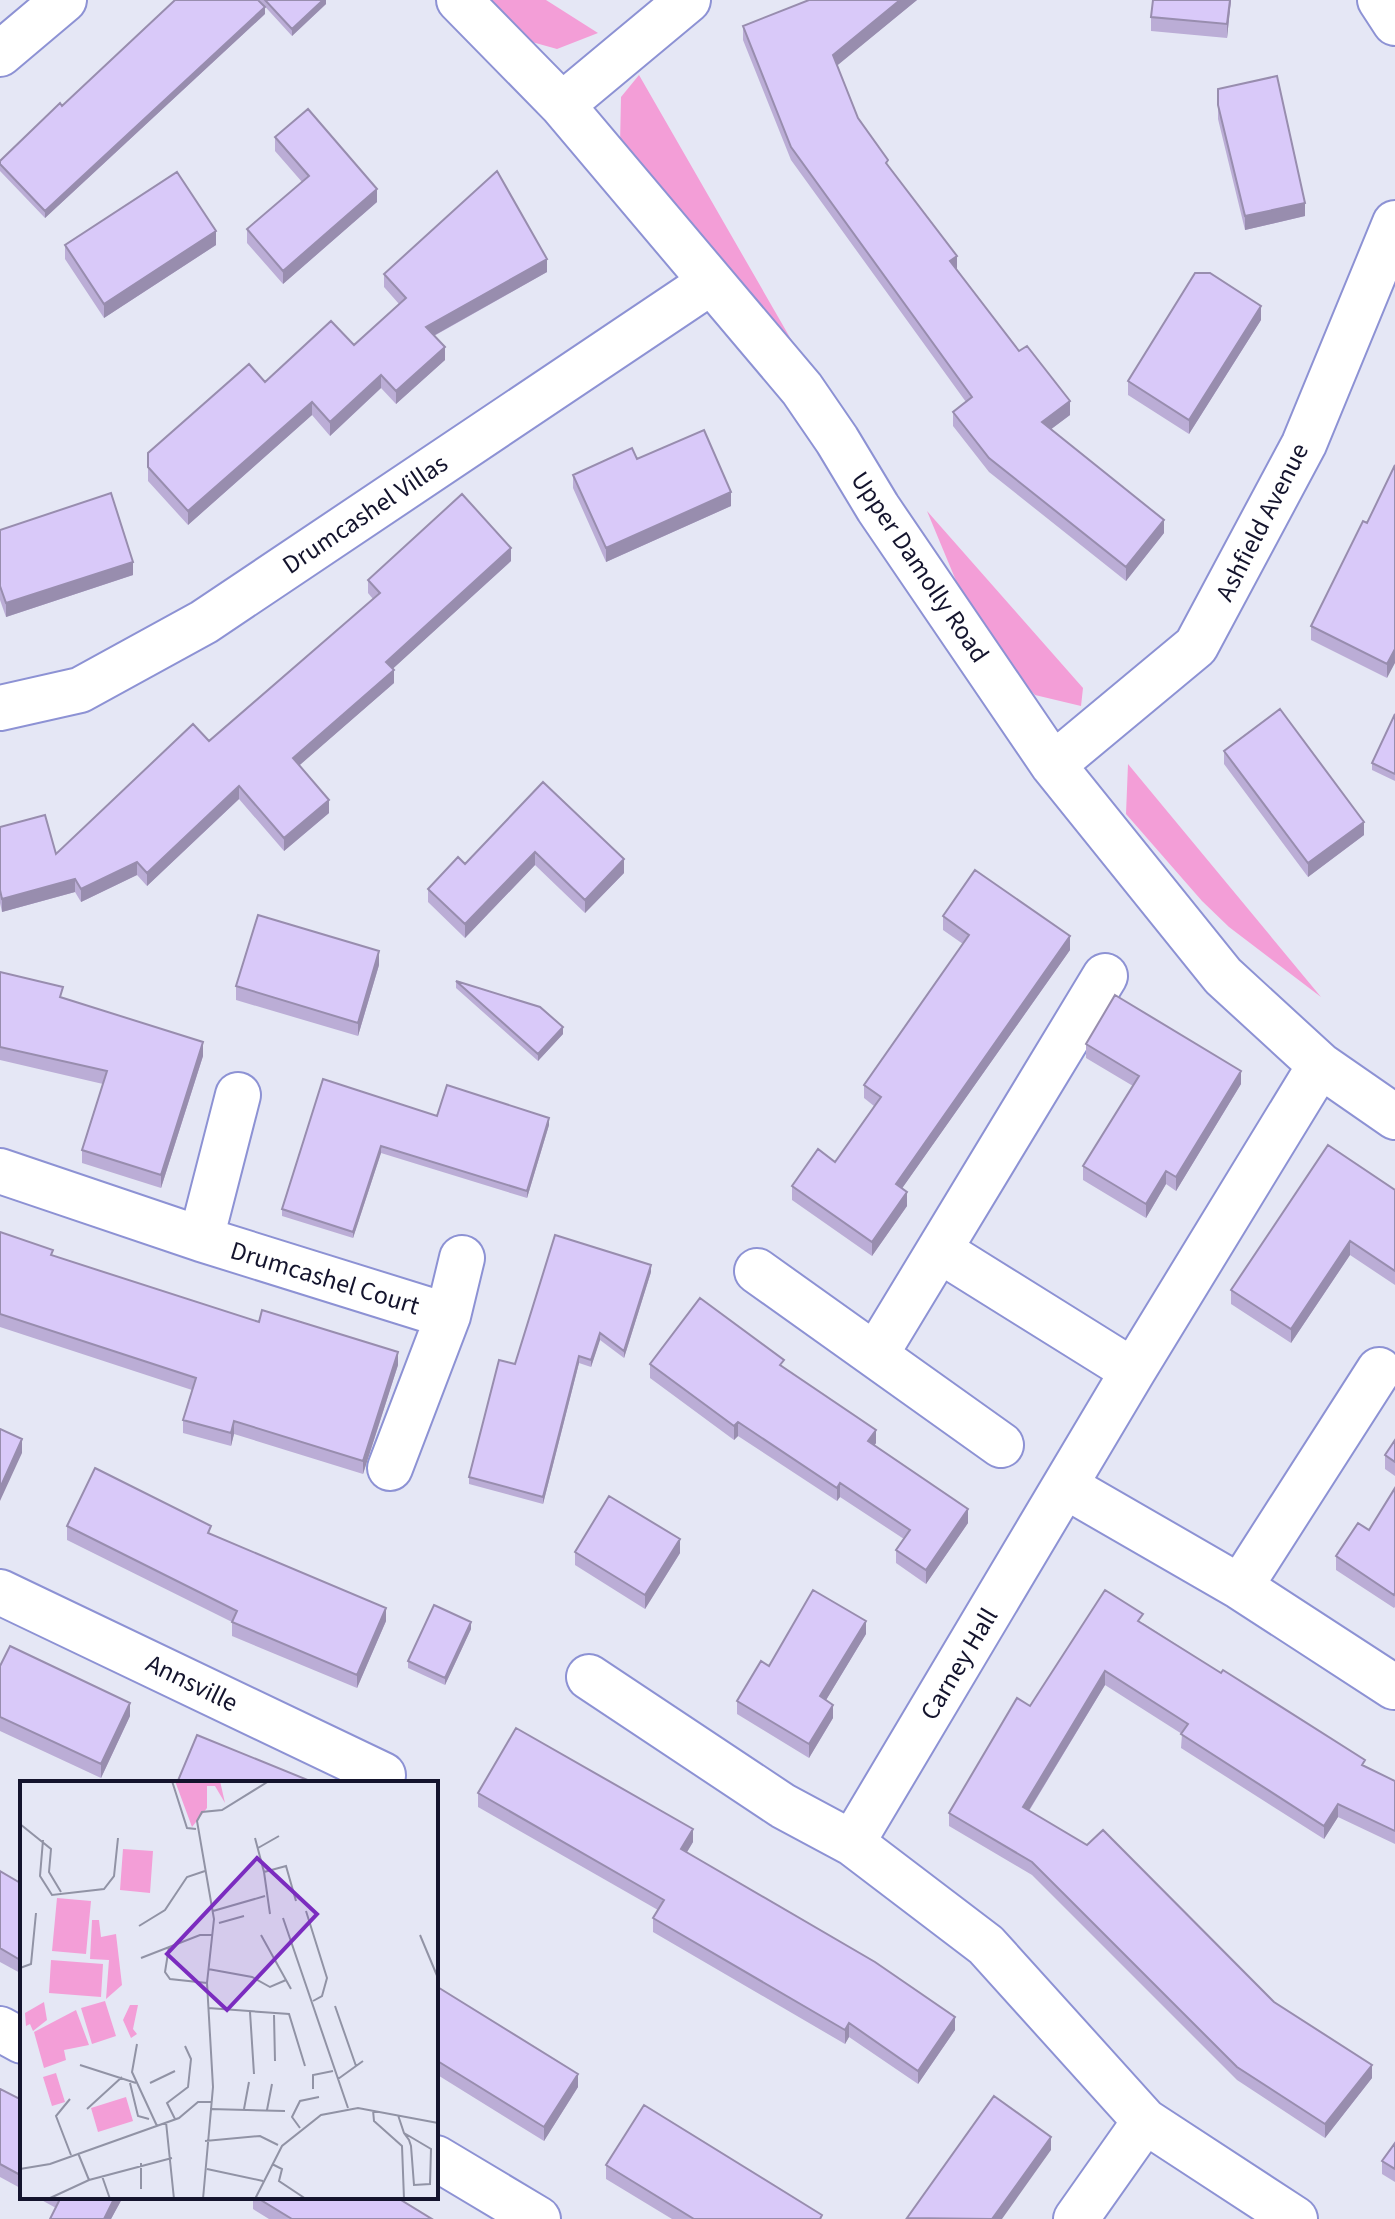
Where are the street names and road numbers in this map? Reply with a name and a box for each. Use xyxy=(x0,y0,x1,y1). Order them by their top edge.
street label: Ashfield Avenue xyxy=(1206,437,1318,607)
street label: Drumcashel Villas xyxy=(275,445,455,583)
street label: Upper Damolly Road xyxy=(842,464,998,670)
street label: Drumcashel Court xyxy=(226,1232,424,1324)
street label: Carney Hall xyxy=(911,1601,1007,1727)
street label: Annsville xyxy=(140,1645,244,1721)

